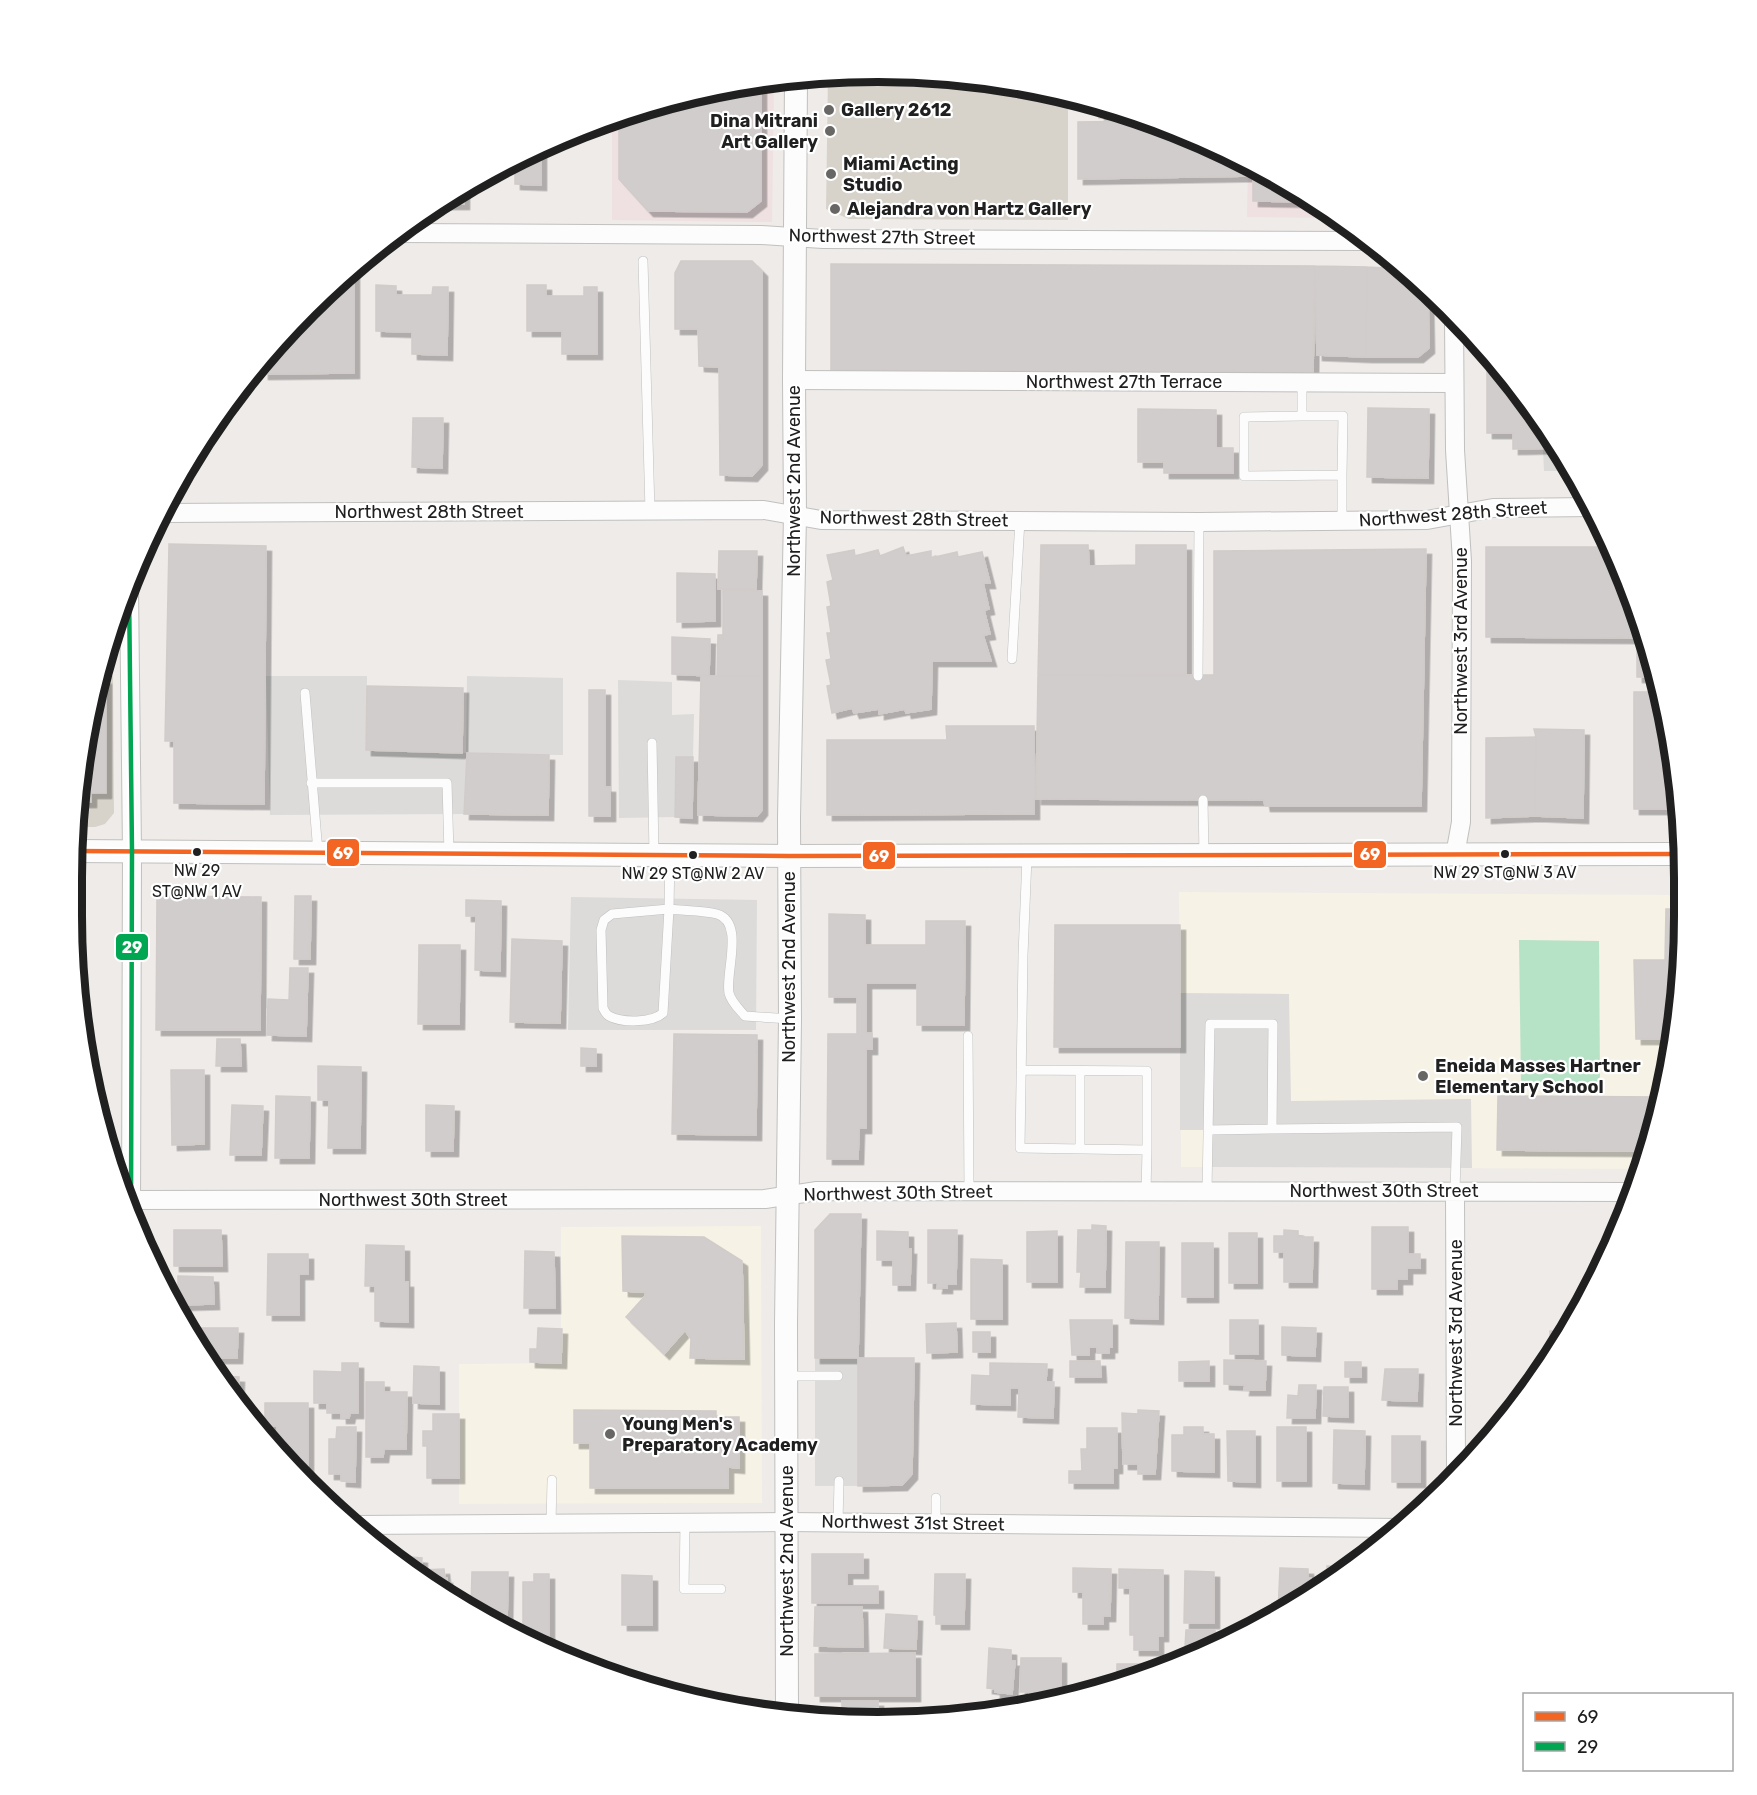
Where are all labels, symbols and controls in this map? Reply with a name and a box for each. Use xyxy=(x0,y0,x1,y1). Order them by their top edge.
place label: Gallery 2612 xyxy=(841,99,952,121)
marker: Gallery 2612 xyxy=(822,103,836,117)
place label: Dina Mitrani Art Gallery xyxy=(710,110,818,153)
marker: Dina Mitrani Art Gallery xyxy=(823,124,837,138)
place label: Miami Acting Studio xyxy=(843,153,959,196)
marker: Miami Acting Studio xyxy=(824,167,838,181)
place label: Alejandra von Hartz Gallery xyxy=(847,198,1092,220)
marker: Alejandra von Hartz Gallery xyxy=(828,202,842,216)
street label: Northwest 27th Street xyxy=(788,224,976,250)
street label: Northwest 27th Terrace xyxy=(1026,371,1222,393)
street label: Northwest 2nd Avenue xyxy=(783,385,805,577)
street label: Northwest 28th Street xyxy=(1358,496,1548,532)
street label: Northwest 28th Street xyxy=(335,501,523,523)
street label: Northwest 28th Street xyxy=(819,506,1009,532)
street label: Northwest 3rd Avenue xyxy=(1450,547,1472,735)
line badge: 69 xyxy=(326,838,360,867)
line badge: 69 xyxy=(1353,840,1387,869)
line badge: 69 xyxy=(862,841,896,870)
text: 69 xyxy=(333,844,353,863)
text: 69 xyxy=(1360,845,1380,864)
marker: NW 29 ST@NW 1 AV xyxy=(191,846,203,858)
text: 69 xyxy=(869,847,889,866)
marker: NW 29 ST@NW 3 AV xyxy=(1499,848,1511,860)
marker: NW 29 ST@NW 2 AV xyxy=(687,849,699,861)
place label: NW 29 ST@NW 1 AV xyxy=(152,861,242,901)
place label: NW 29 ST@NW 3 AV xyxy=(1433,863,1577,882)
place label: NW 29 ST@NW 2 AV xyxy=(621,864,765,883)
street label: Northwest 2nd Avenue xyxy=(778,871,800,1063)
line badge: 29 xyxy=(115,933,149,961)
text: 29 xyxy=(122,938,142,957)
place label: Eneida Masses Hartner Elementary School xyxy=(1435,1055,1641,1098)
marker: Eneida Masses Hartner Elementary School xyxy=(1416,1069,1430,1083)
street label: Northwest 30th Street xyxy=(803,1180,993,1206)
street label: Northwest 30th Street xyxy=(1289,1180,1479,1202)
street label: Northwest 30th Street xyxy=(318,1189,508,1211)
street label: Northwest 3rd Avenue xyxy=(1445,1239,1467,1427)
place label: Young Men's Preparatory Academy xyxy=(622,1413,818,1456)
marker: Young Men's Preparatory Academy xyxy=(603,1427,617,1441)
street label: Northwest 2nd Avenue xyxy=(776,1465,798,1657)
street label: Northwest 31st Street xyxy=(821,1510,1005,1536)
legend xyxy=(1523,1693,1733,1771)
text: 69 xyxy=(1577,1706,1599,1728)
text: 29 xyxy=(1577,1736,1598,1758)

